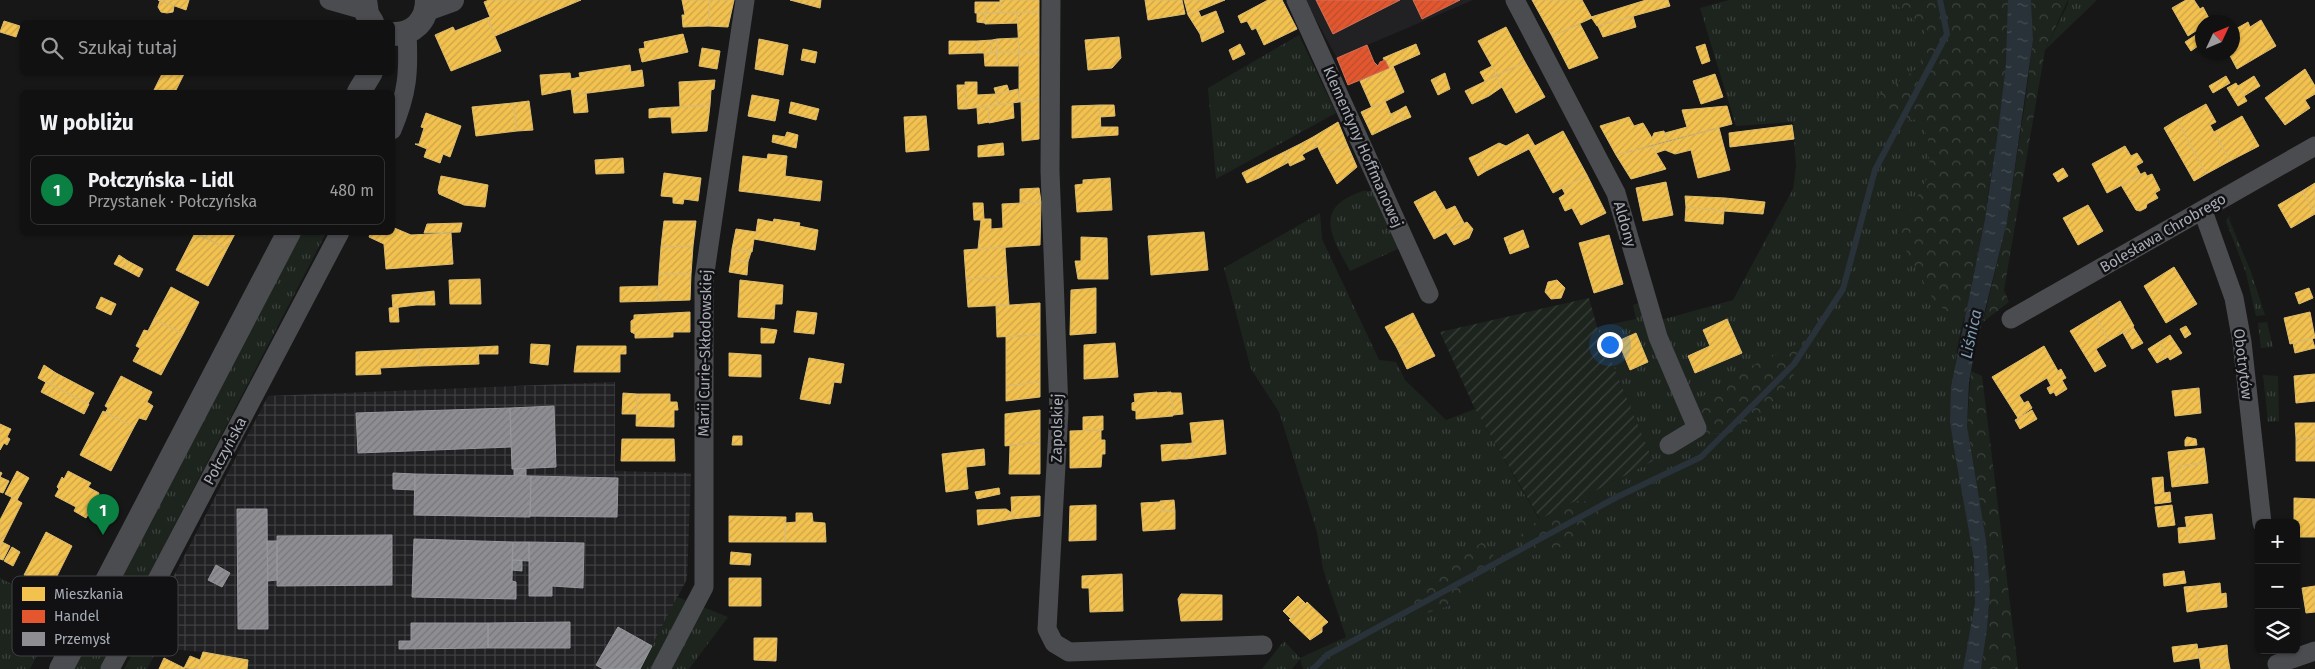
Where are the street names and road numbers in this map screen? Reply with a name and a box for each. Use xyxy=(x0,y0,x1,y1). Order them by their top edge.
street label: Klementyny Hoffmanowej xyxy=(1319,64,1407,230)
street label: Bolesława Chrobrego xyxy=(2097,190,2229,276)
street label: Aldony xyxy=(1610,199,1640,250)
street label: Marii Curie-Skłodowskiej xyxy=(695,269,715,437)
street label: Obotrytów xyxy=(2230,327,2256,401)
street label: Zapolskiej xyxy=(1047,393,1067,463)
street label: Połczyńska xyxy=(200,414,250,488)

